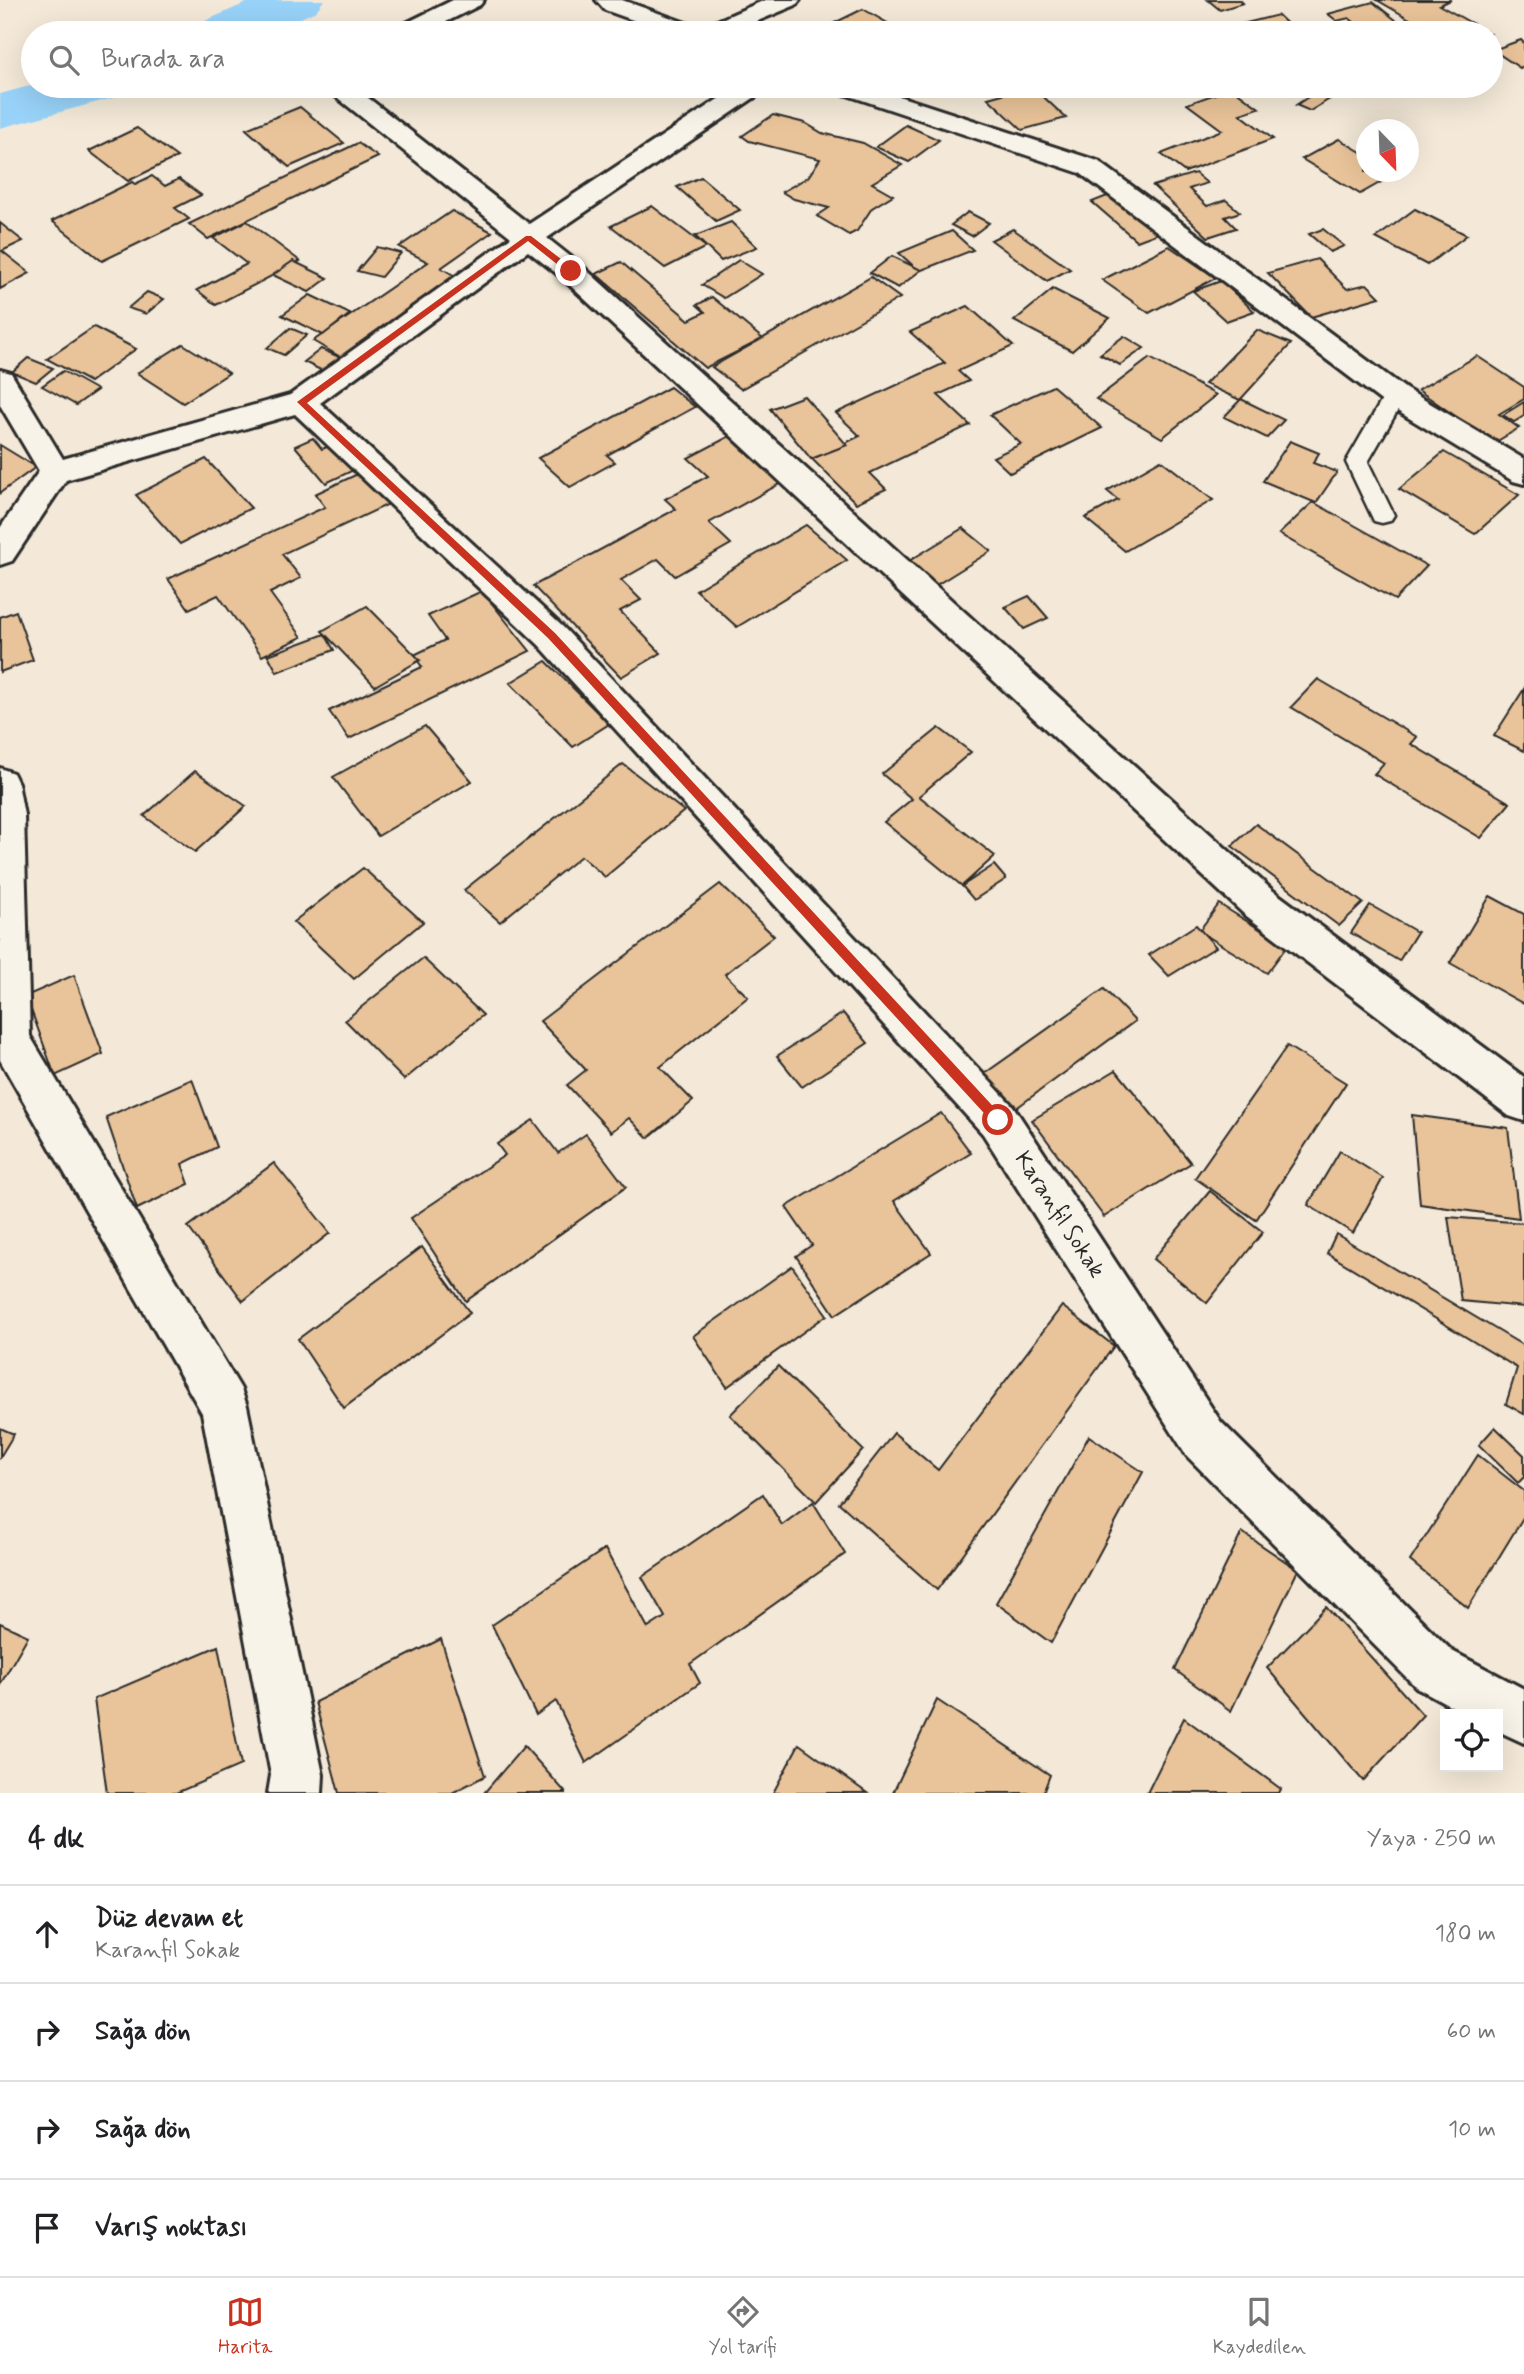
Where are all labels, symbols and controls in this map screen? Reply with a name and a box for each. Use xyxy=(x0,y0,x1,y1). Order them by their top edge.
search box xyxy=(21,21,1503,98)
icon: search xyxy=(45,41,83,79)
text: Burada ara xyxy=(101,43,225,77)
north arrow xyxy=(1356,119,1419,182)
route end xyxy=(555,255,586,286)
route start xyxy=(982,1104,1013,1135)
street label: Karanfil Sokak xyxy=(1007,1146,1111,1284)
map controls xyxy=(1440,1709,1503,1772)
button: locate xyxy=(1440,1709,1503,1772)
text: 4 dk xyxy=(28,1819,84,1858)
text: Yaya · 250 m xyxy=(1367,1824,1496,1854)
text: Düz devam et xyxy=(95,1902,243,1936)
icon: ahead xyxy=(28,1915,66,1953)
text: 180 m xyxy=(1435,1919,1496,1949)
text: Karanfil Sokak xyxy=(95,1936,240,1966)
icon: right xyxy=(28,2013,66,2051)
text: Sağa dön xyxy=(95,2015,191,2049)
text: 60 m xyxy=(1447,2017,1496,2047)
icon: right xyxy=(28,2111,66,2149)
text: Sağa dön xyxy=(95,2113,191,2147)
text: 10 m xyxy=(1448,2115,1496,2145)
icon: arrive xyxy=(28,2209,66,2247)
text: Varış noktası xyxy=(95,2211,247,2245)
tab: Harita xyxy=(218,2293,272,2360)
tab: Yol tarifi xyxy=(709,2293,777,2360)
tab: Kaydedilen xyxy=(1213,2293,1306,2360)

